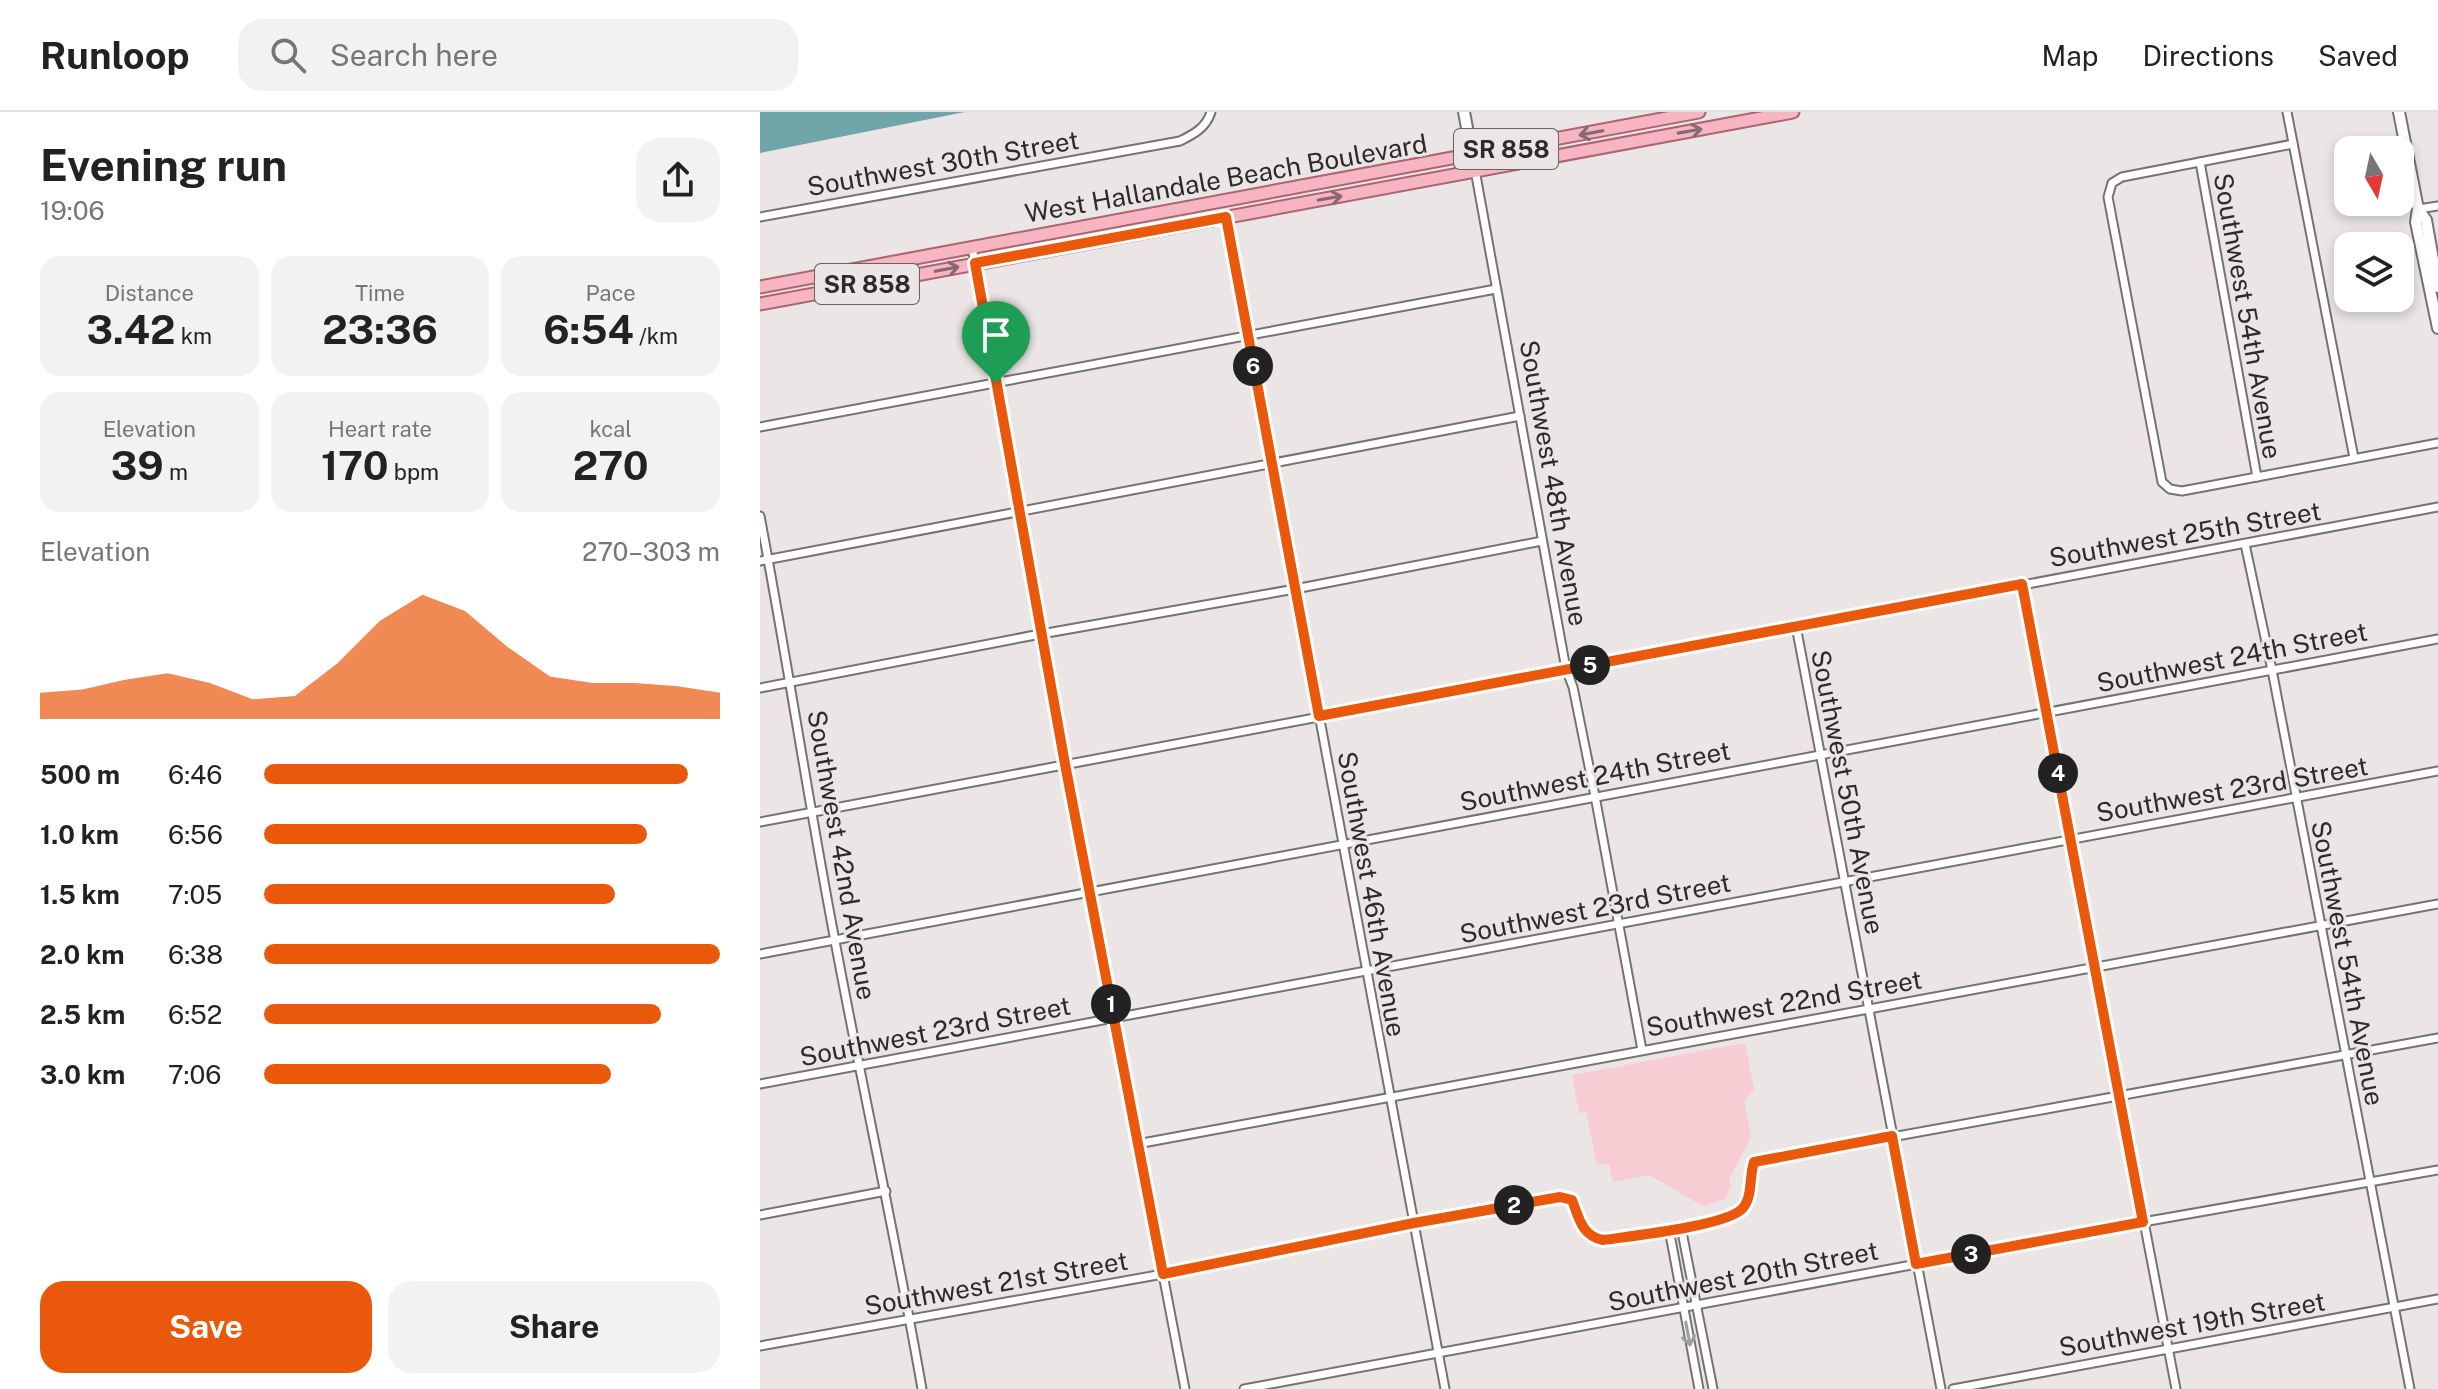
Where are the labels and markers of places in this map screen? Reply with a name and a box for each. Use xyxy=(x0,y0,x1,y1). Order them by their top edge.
pin xyxy=(962,301,1030,383)
pin: 6 xyxy=(1233,346,1273,386)
pin: 5 xyxy=(1570,645,1610,685)
pin: 4 xyxy=(2038,753,2078,793)
pin: 1 xyxy=(1091,984,1131,1024)
pin: 2 xyxy=(1494,1185,1534,1225)
pin: 3 xyxy=(1951,1234,1991,1274)

